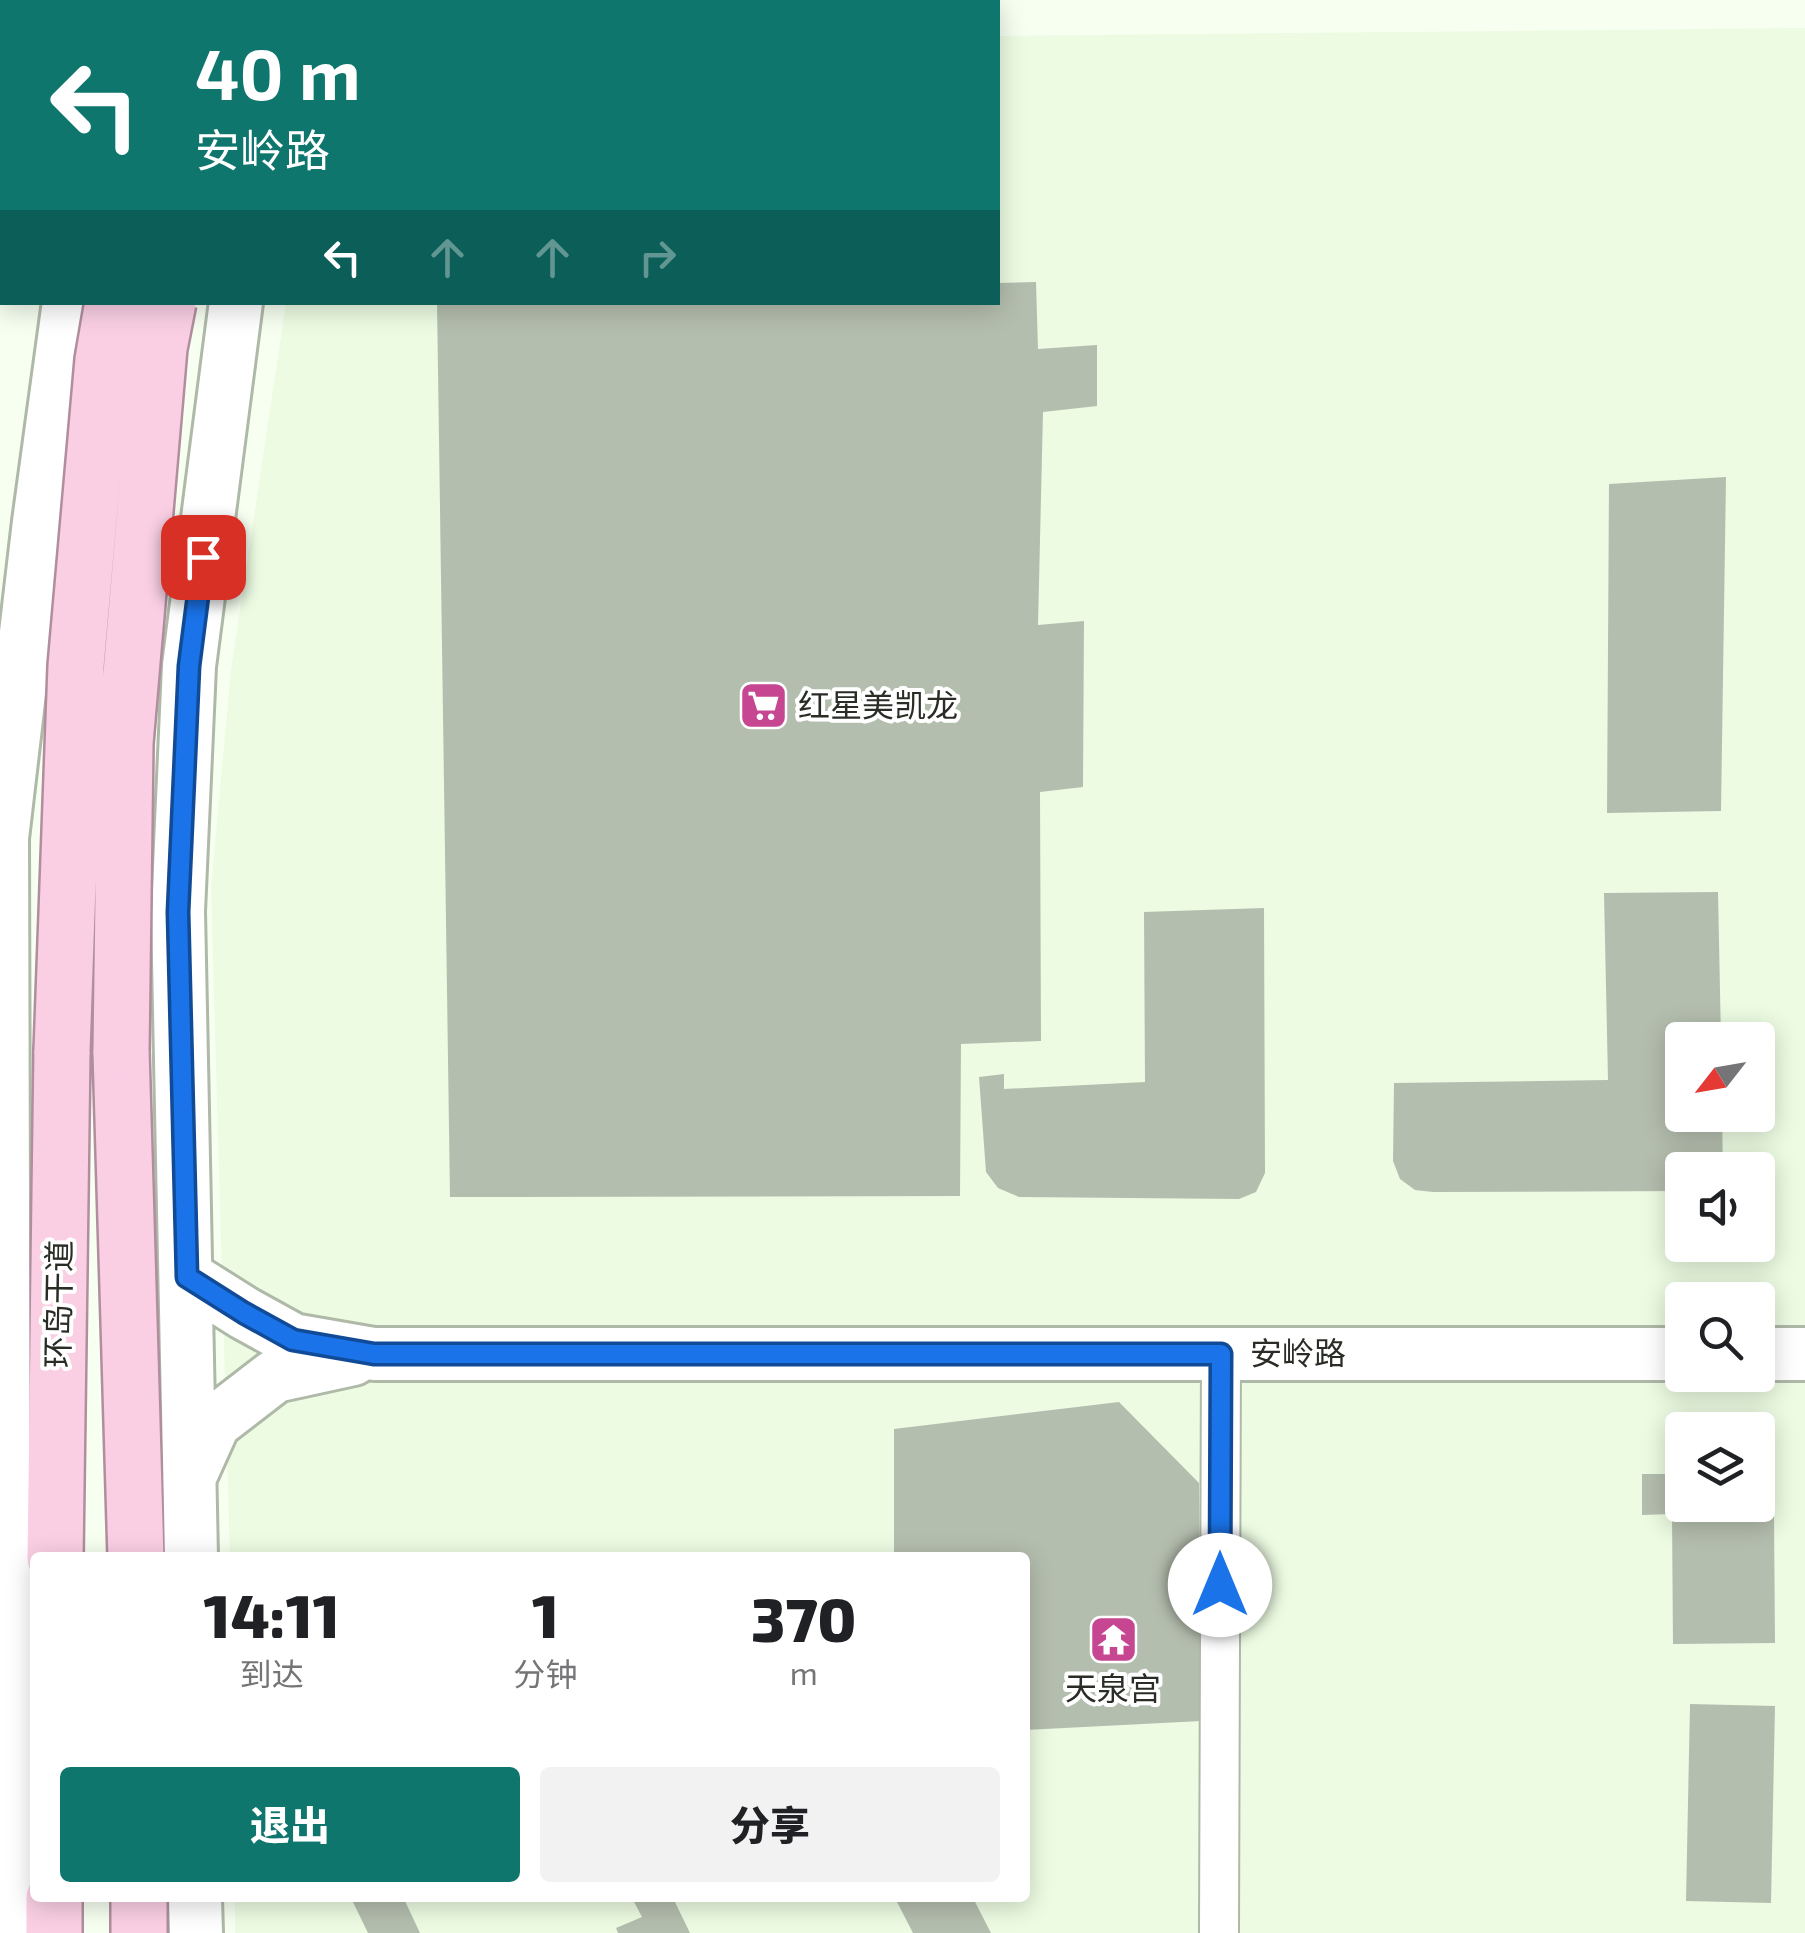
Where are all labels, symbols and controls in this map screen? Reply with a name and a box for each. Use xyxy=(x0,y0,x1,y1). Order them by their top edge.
text: 40 m xyxy=(195,30,361,114)
icon: left xyxy=(30,40,160,170)
text: 安岭路 xyxy=(195,122,330,176)
icon: left xyxy=(315,230,370,285)
icon: ahead xyxy=(420,230,475,285)
icon: ahead xyxy=(525,230,580,285)
icon: right xyxy=(630,230,685,285)
pin xyxy=(161,515,246,600)
icon: arrive xyxy=(176,530,231,585)
supermarket icon: 红星美凯龙 xyxy=(737,680,789,732)
place label: 红星美凯龙 xyxy=(798,685,958,723)
north arrow xyxy=(1665,1022,1775,1132)
map controls xyxy=(1665,1022,1775,1522)
button: sound xyxy=(1665,1152,1775,1262)
street label: 环岛干道 xyxy=(37,1240,77,1368)
button: search xyxy=(1665,1282,1775,1392)
street label: 安岭路 xyxy=(1250,1333,1346,1371)
button: layers xyxy=(1665,1412,1775,1522)
position arrow xyxy=(1168,1533,1272,1637)
text: 14:11 xyxy=(204,1578,340,1650)
text: 1 xyxy=(532,1578,559,1650)
text: 370 xyxy=(751,1582,856,1654)
temple icon: 天泉宫 xyxy=(1087,1613,1139,1665)
text: m xyxy=(790,1653,818,1691)
text: 到达 xyxy=(240,1654,304,1692)
text: 分钟 xyxy=(513,1654,577,1692)
place label: 天泉宫 xyxy=(1065,1668,1161,1706)
button: 退出 xyxy=(60,1767,520,1882)
button: 分享 xyxy=(540,1767,1000,1882)

